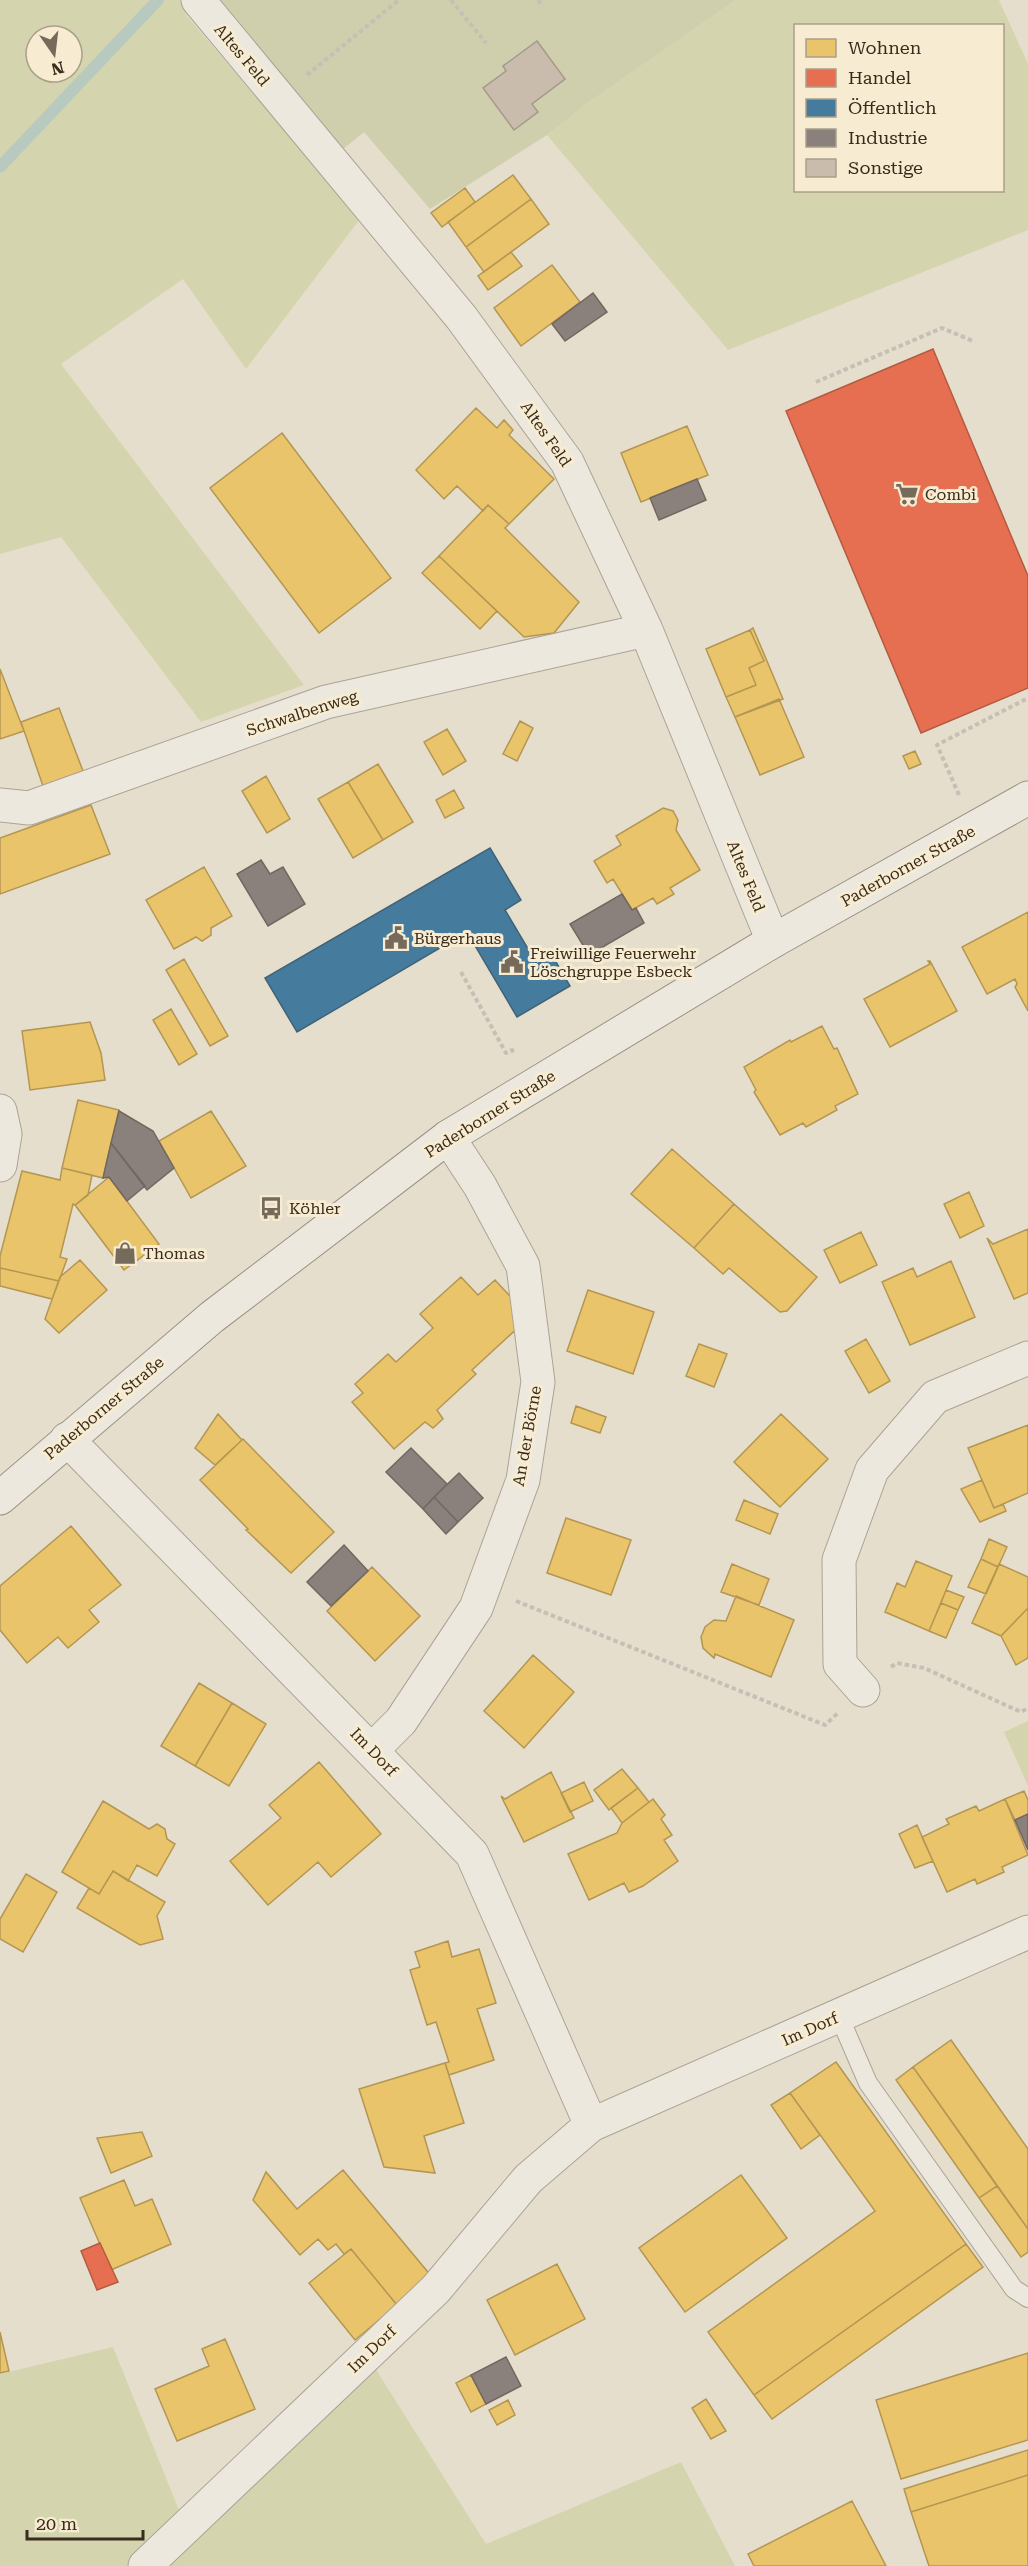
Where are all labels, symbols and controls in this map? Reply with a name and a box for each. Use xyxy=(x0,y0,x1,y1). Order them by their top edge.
street label: Altes Feld xyxy=(211,20,273,90)
north arrow xyxy=(24,24,84,84)
legend xyxy=(794,24,1004,192)
text: Wohnen xyxy=(848,37,922,58)
text: N xyxy=(49,57,66,79)
text: Handel xyxy=(848,67,911,88)
text: Öffentlich xyxy=(848,97,937,118)
text: Industrie xyxy=(848,127,928,148)
text: Sonstige xyxy=(848,157,923,178)
street label: Altes Feld xyxy=(517,398,575,470)
supermarket icon: Combi xyxy=(894,481,920,507)
place label: Combi xyxy=(925,485,976,504)
street label: Schwalbenweg xyxy=(244,686,361,740)
street label: Paderborner Straße xyxy=(838,821,978,911)
street label: Altes Feld xyxy=(723,838,769,914)
public building icon: Bürgerhaus xyxy=(383,925,409,951)
place label: Bürgerhaus xyxy=(414,929,502,948)
place label: Freiwillige Feuerwehr Löschgruppe Esbeck xyxy=(530,944,697,981)
public building icon: Freiwillige Feuerwehr Löschgruppe Esbeck xyxy=(499,949,525,975)
street label: Paderborner Straße xyxy=(421,1066,559,1162)
bus stop icon: Köhler xyxy=(258,1195,284,1221)
place label: Köhler xyxy=(289,1199,341,1218)
shop icon: Thomas xyxy=(112,1240,138,1266)
place label: Thomas xyxy=(143,1244,205,1263)
street label: Paderborner Straße xyxy=(40,1352,168,1464)
street label: An der Börne xyxy=(509,1384,545,1488)
street label: Im Dorf xyxy=(346,1724,402,1781)
street label: Im Dorf xyxy=(779,2008,842,2050)
street label: Im Dorf xyxy=(344,2321,401,2377)
scale bar xyxy=(27,2503,142,2541)
text: 20 m xyxy=(36,2513,77,2534)

